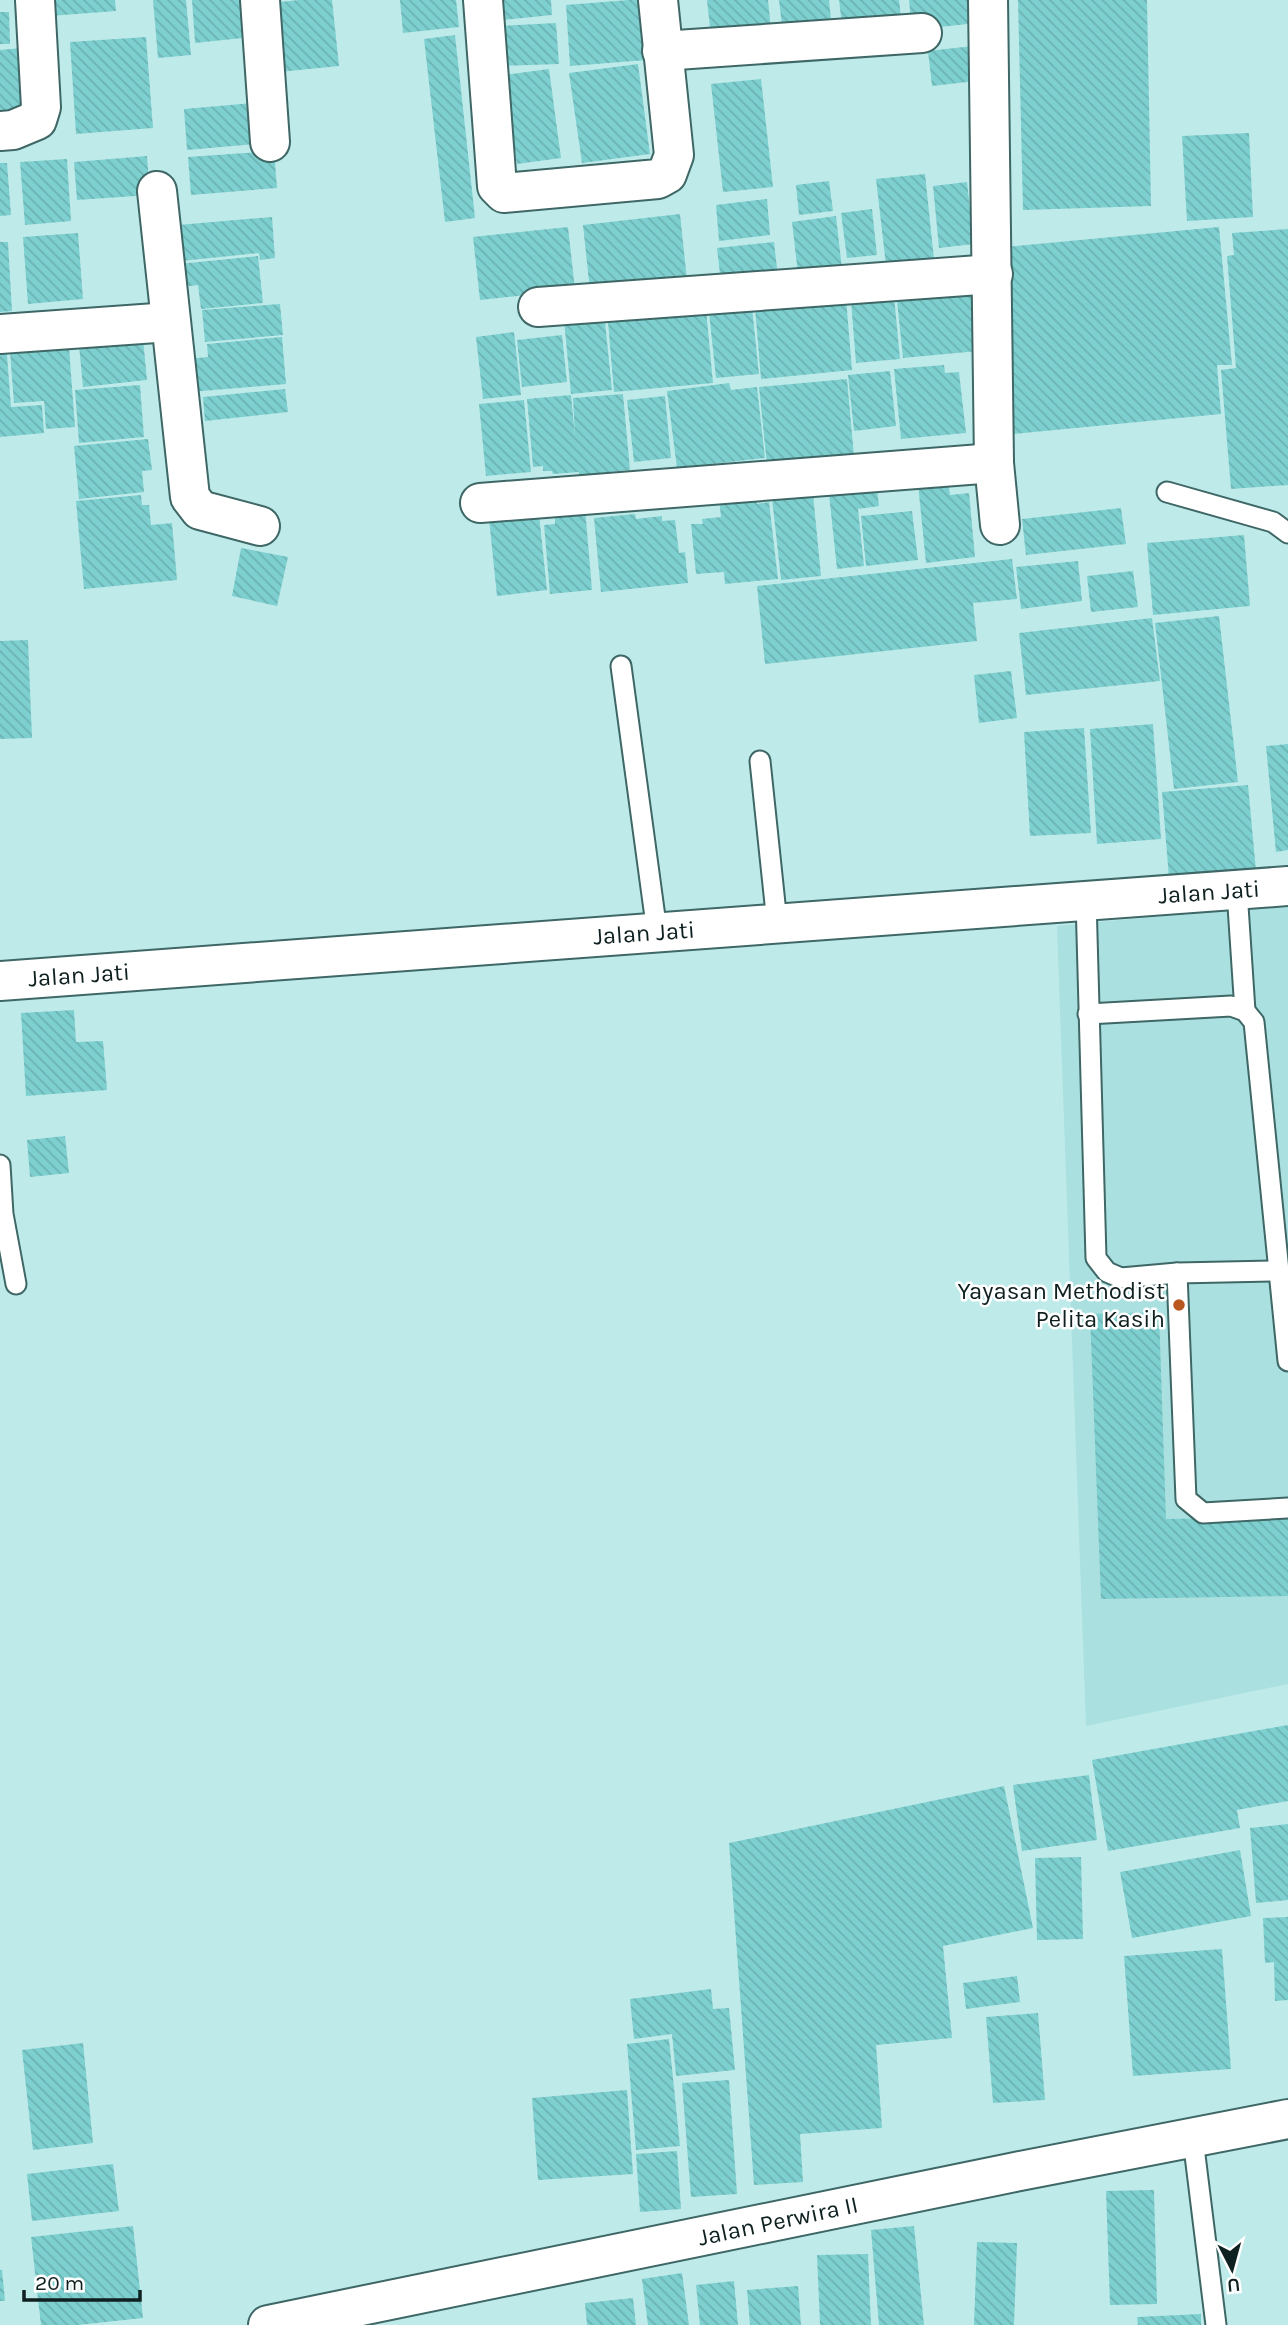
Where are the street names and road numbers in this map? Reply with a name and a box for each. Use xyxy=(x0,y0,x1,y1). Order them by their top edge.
street label: Jalan Jati xyxy=(1157,874,1261,910)
street label: Jalan Jati xyxy=(592,915,696,951)
street label: Jalan Jati xyxy=(27,957,131,993)
street label: Jalan Perwira II xyxy=(695,2190,861,2252)

